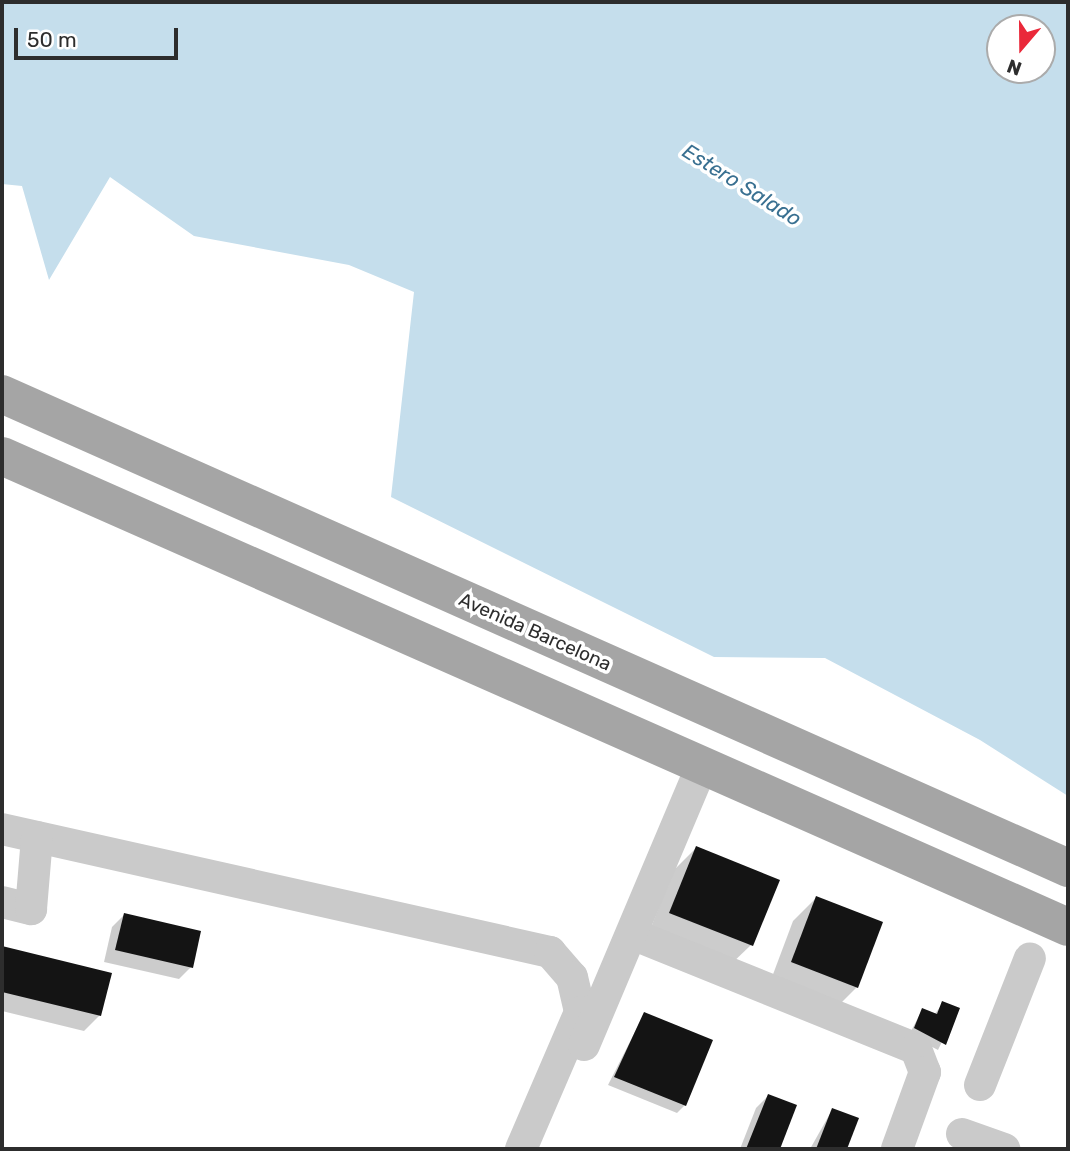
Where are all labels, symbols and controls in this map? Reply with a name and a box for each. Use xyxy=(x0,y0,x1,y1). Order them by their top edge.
scale bar xyxy=(18,14,182,58)
north arrow xyxy=(986,14,1056,84)
text: 50 m xyxy=(27,27,77,52)
text: N xyxy=(1004,54,1025,80)
water label: Estero Salado xyxy=(678,138,806,232)
street label: Avenida Barcelona xyxy=(455,588,615,676)

